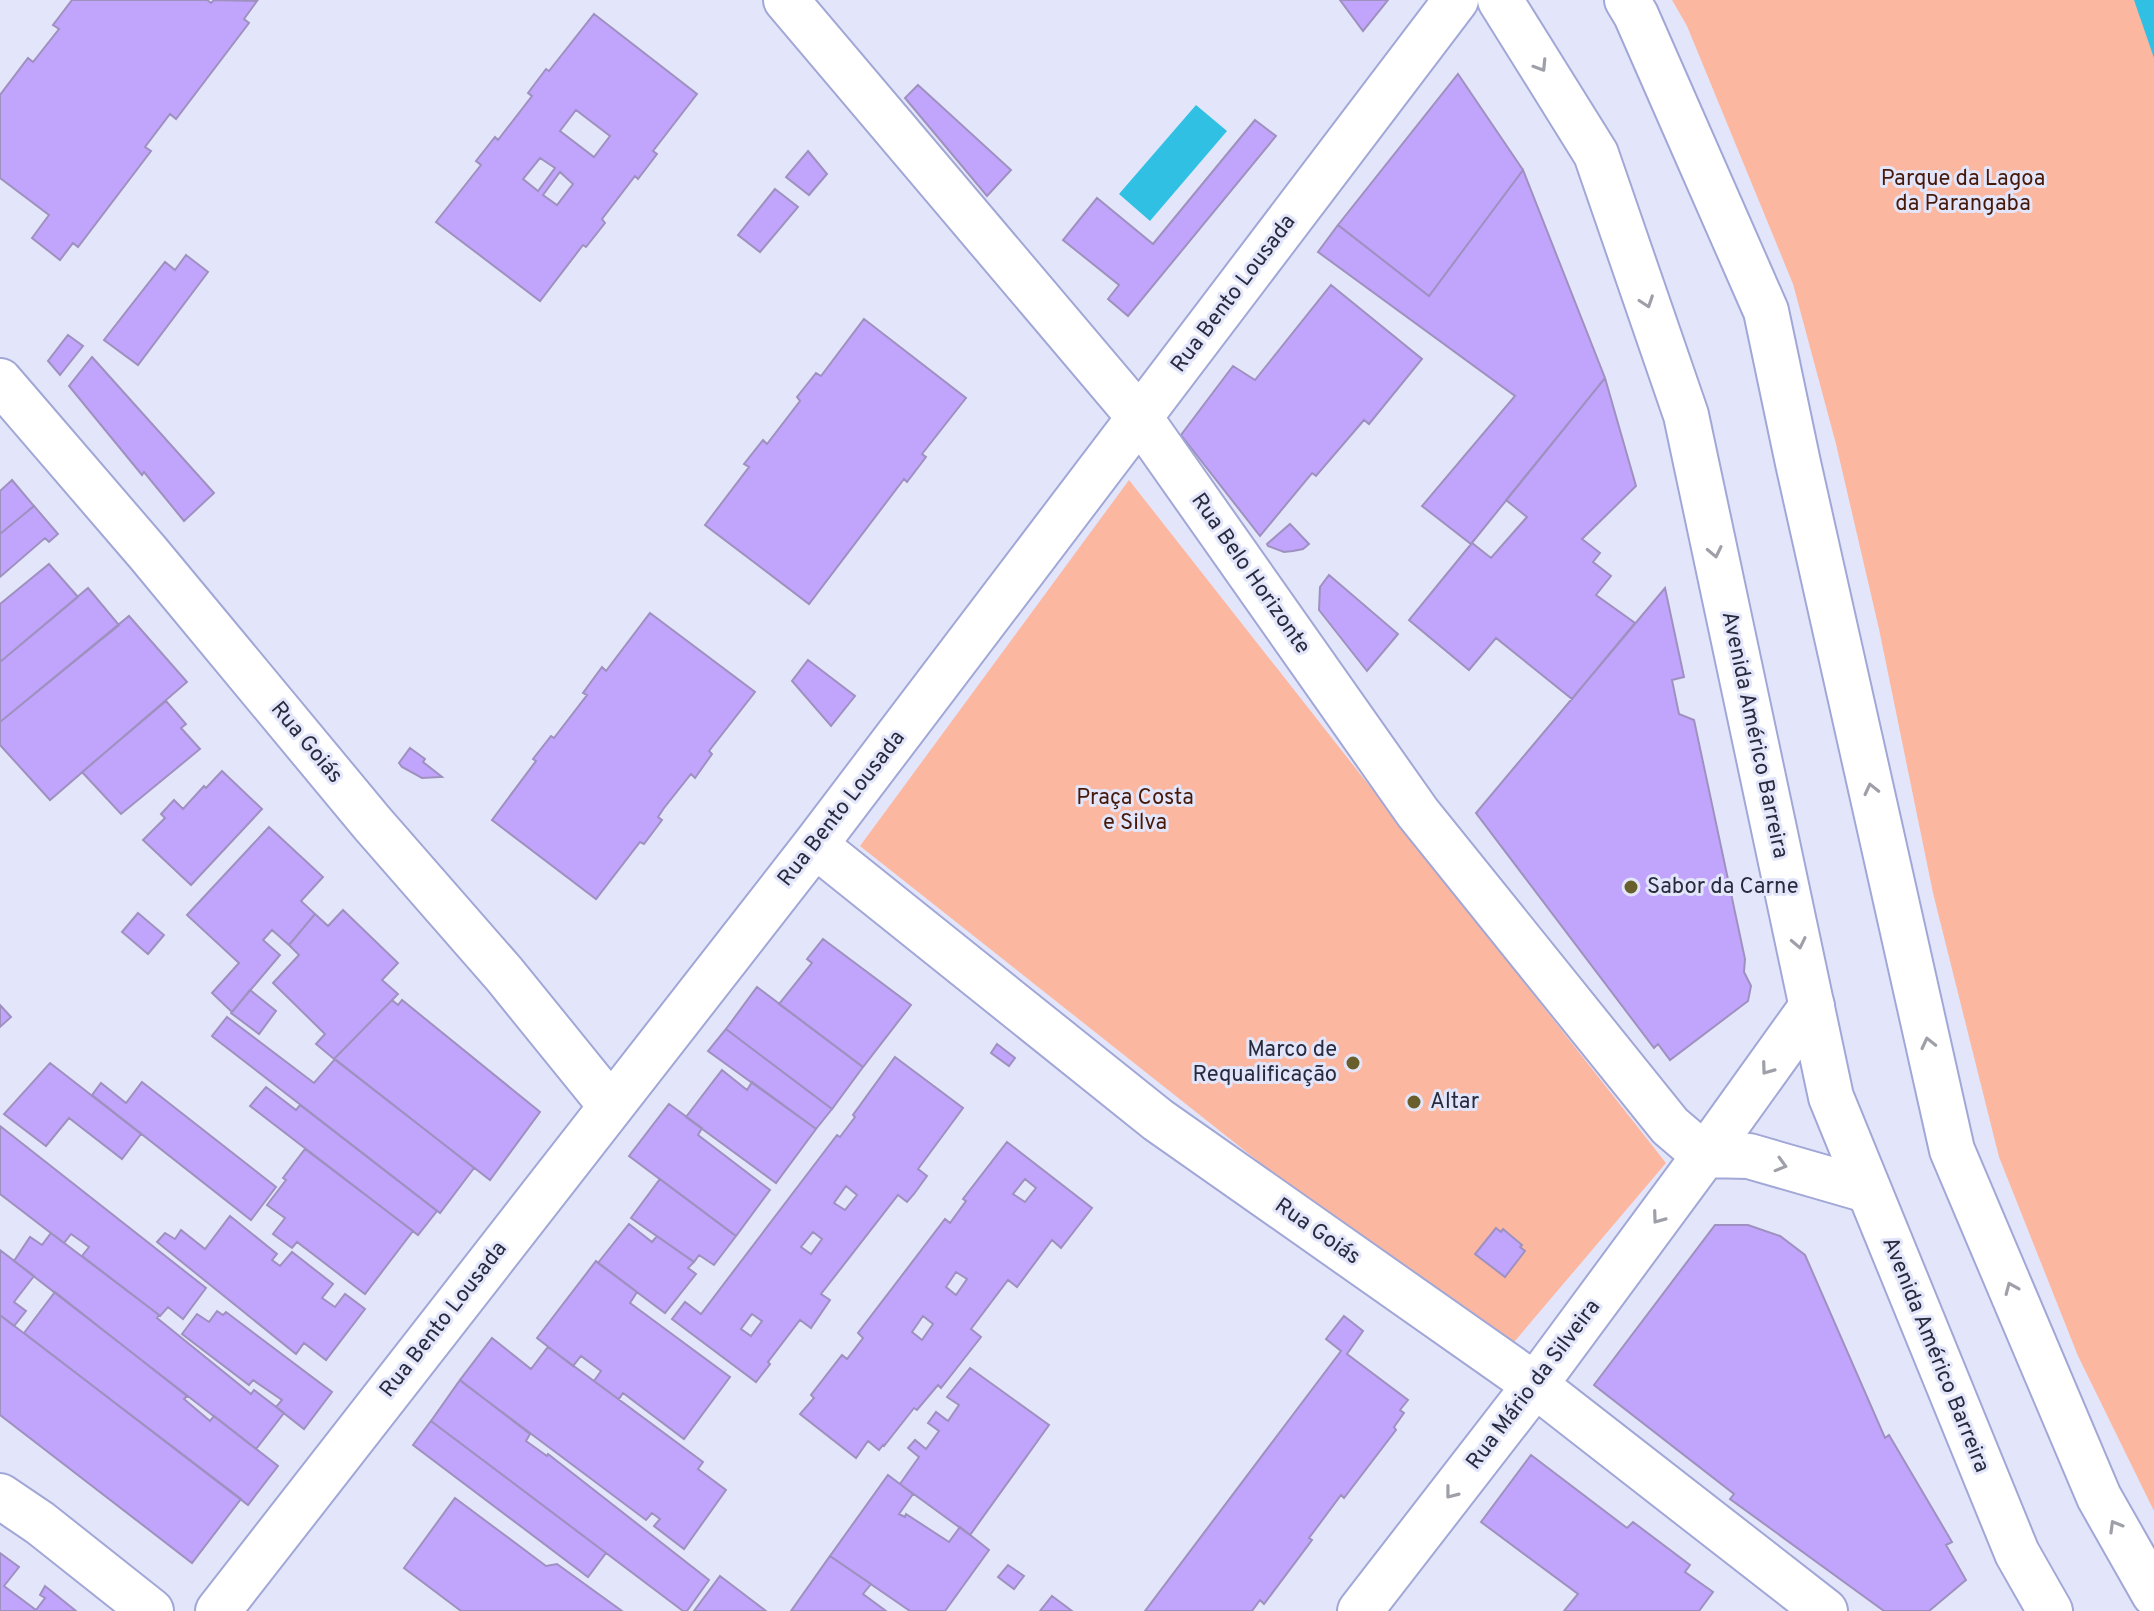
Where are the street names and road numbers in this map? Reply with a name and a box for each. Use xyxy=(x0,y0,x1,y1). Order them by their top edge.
street label: Rua Bento Lousada xyxy=(1166,210,1302,378)
street label: Rua Belo Horizonte xyxy=(1184,488,1316,660)
street label: Avenida Américo Barreira xyxy=(1715,609,1793,861)
street label: Rua Goiás xyxy=(264,697,348,789)
street label: Rua Bento Lousada xyxy=(773,726,911,892)
street label: Rua Goiás xyxy=(1269,1193,1365,1271)
street label: Avenida Américo Barreira xyxy=(1875,1233,1995,1477)
street label: Rua Bento Lousada xyxy=(375,1237,513,1403)
street label: Rua Mário da Silveira xyxy=(1461,1295,1607,1475)

